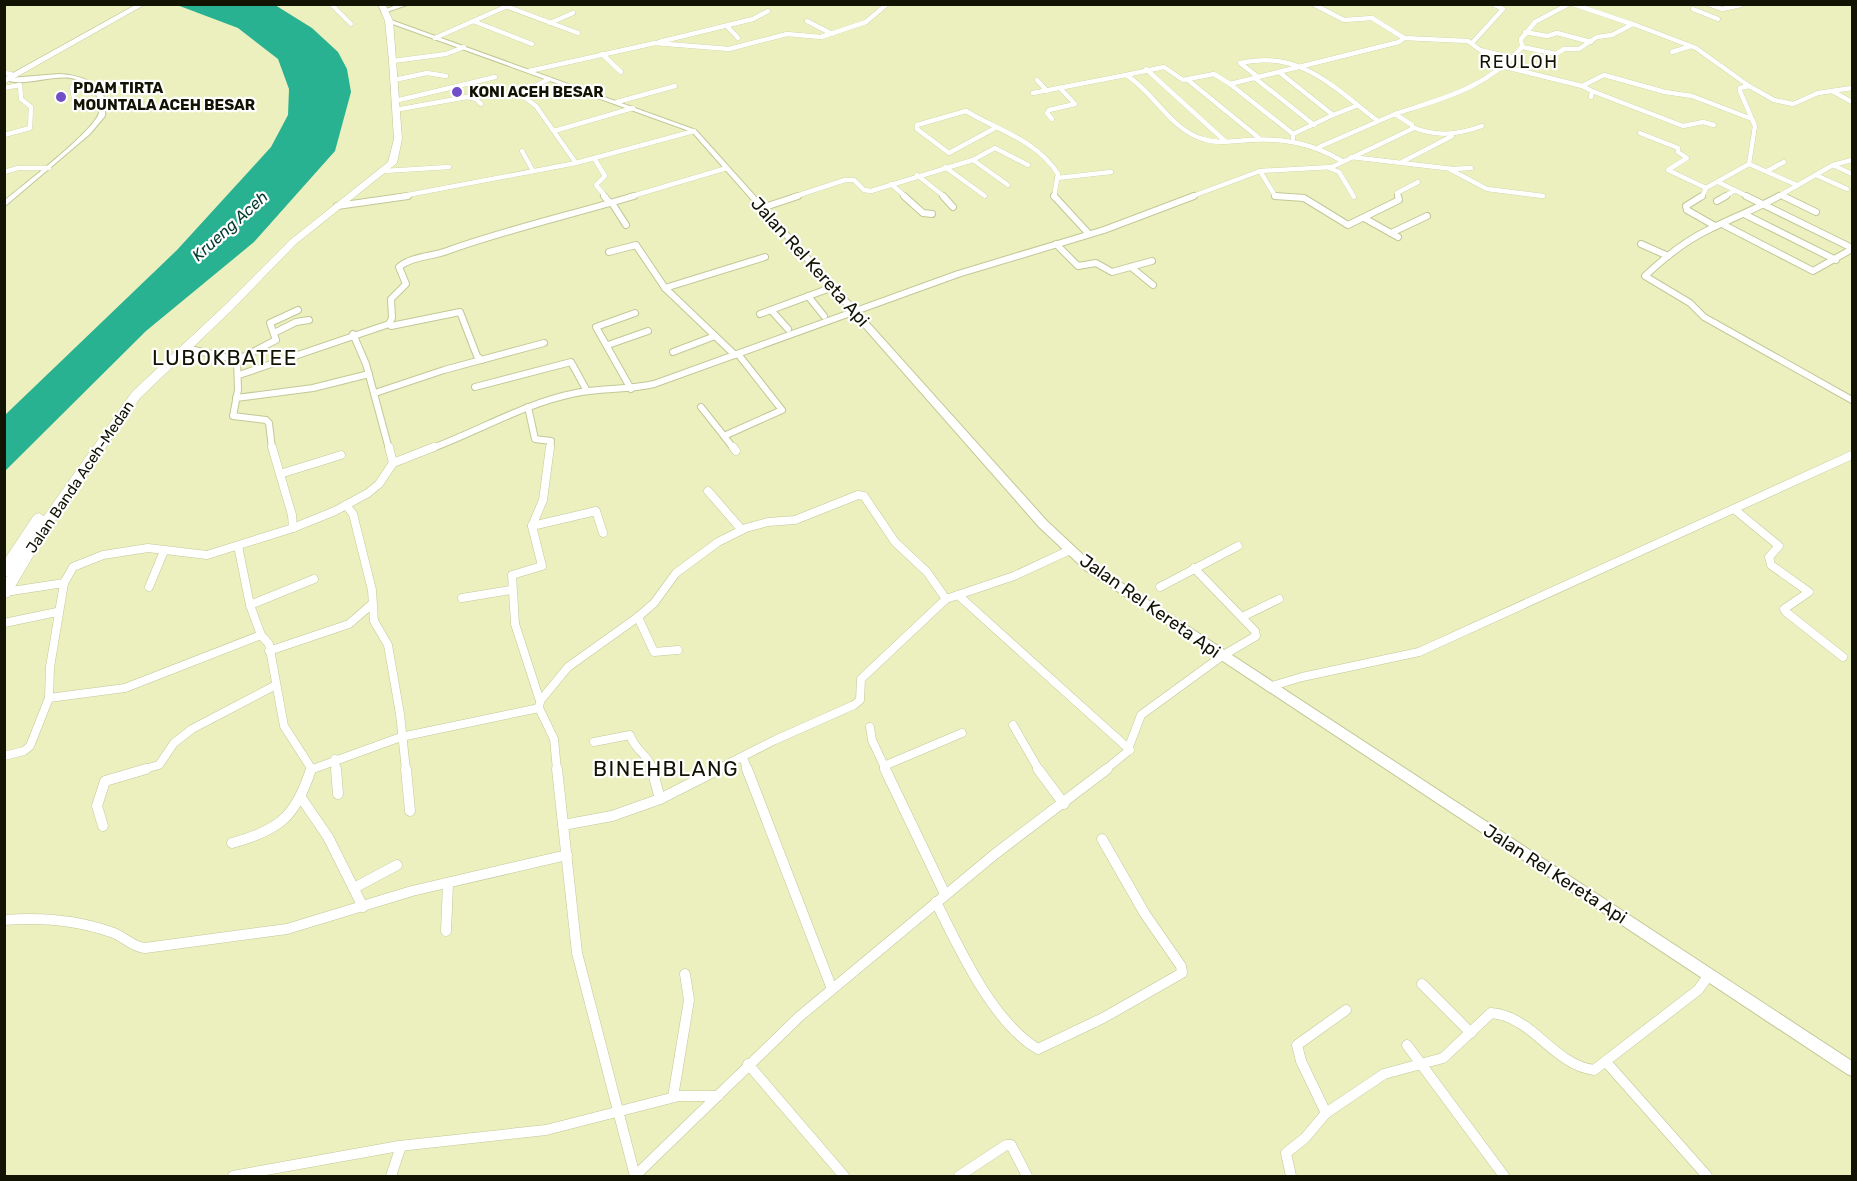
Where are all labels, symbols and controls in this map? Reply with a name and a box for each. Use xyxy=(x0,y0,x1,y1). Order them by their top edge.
district label: REULOH xyxy=(1479,51,1559,73)
place label: PDAM TIRTA MOUNTALA ACEH BESAR xyxy=(73,79,255,114)
place label: KONI ACEH BESAR xyxy=(469,83,604,101)
marker: KONI ACEH BESAR xyxy=(450,85,464,99)
marker: PDAM TIRTA MOUNTALA ACEH BESAR xyxy=(54,90,68,104)
water label: Krueng Aceh xyxy=(188,187,272,265)
street label: Jalan Rel Kereta Api xyxy=(746,193,874,331)
district label: LUBOKBATEE xyxy=(152,345,298,370)
street label: Jalan Banda Aceh-Medan xyxy=(22,397,138,557)
street label: Jalan Rel Kereta Api xyxy=(1075,549,1225,663)
district label: BINEHBLANG xyxy=(593,756,739,781)
street label: Jalan Rel Kereta Api xyxy=(1479,819,1631,929)

